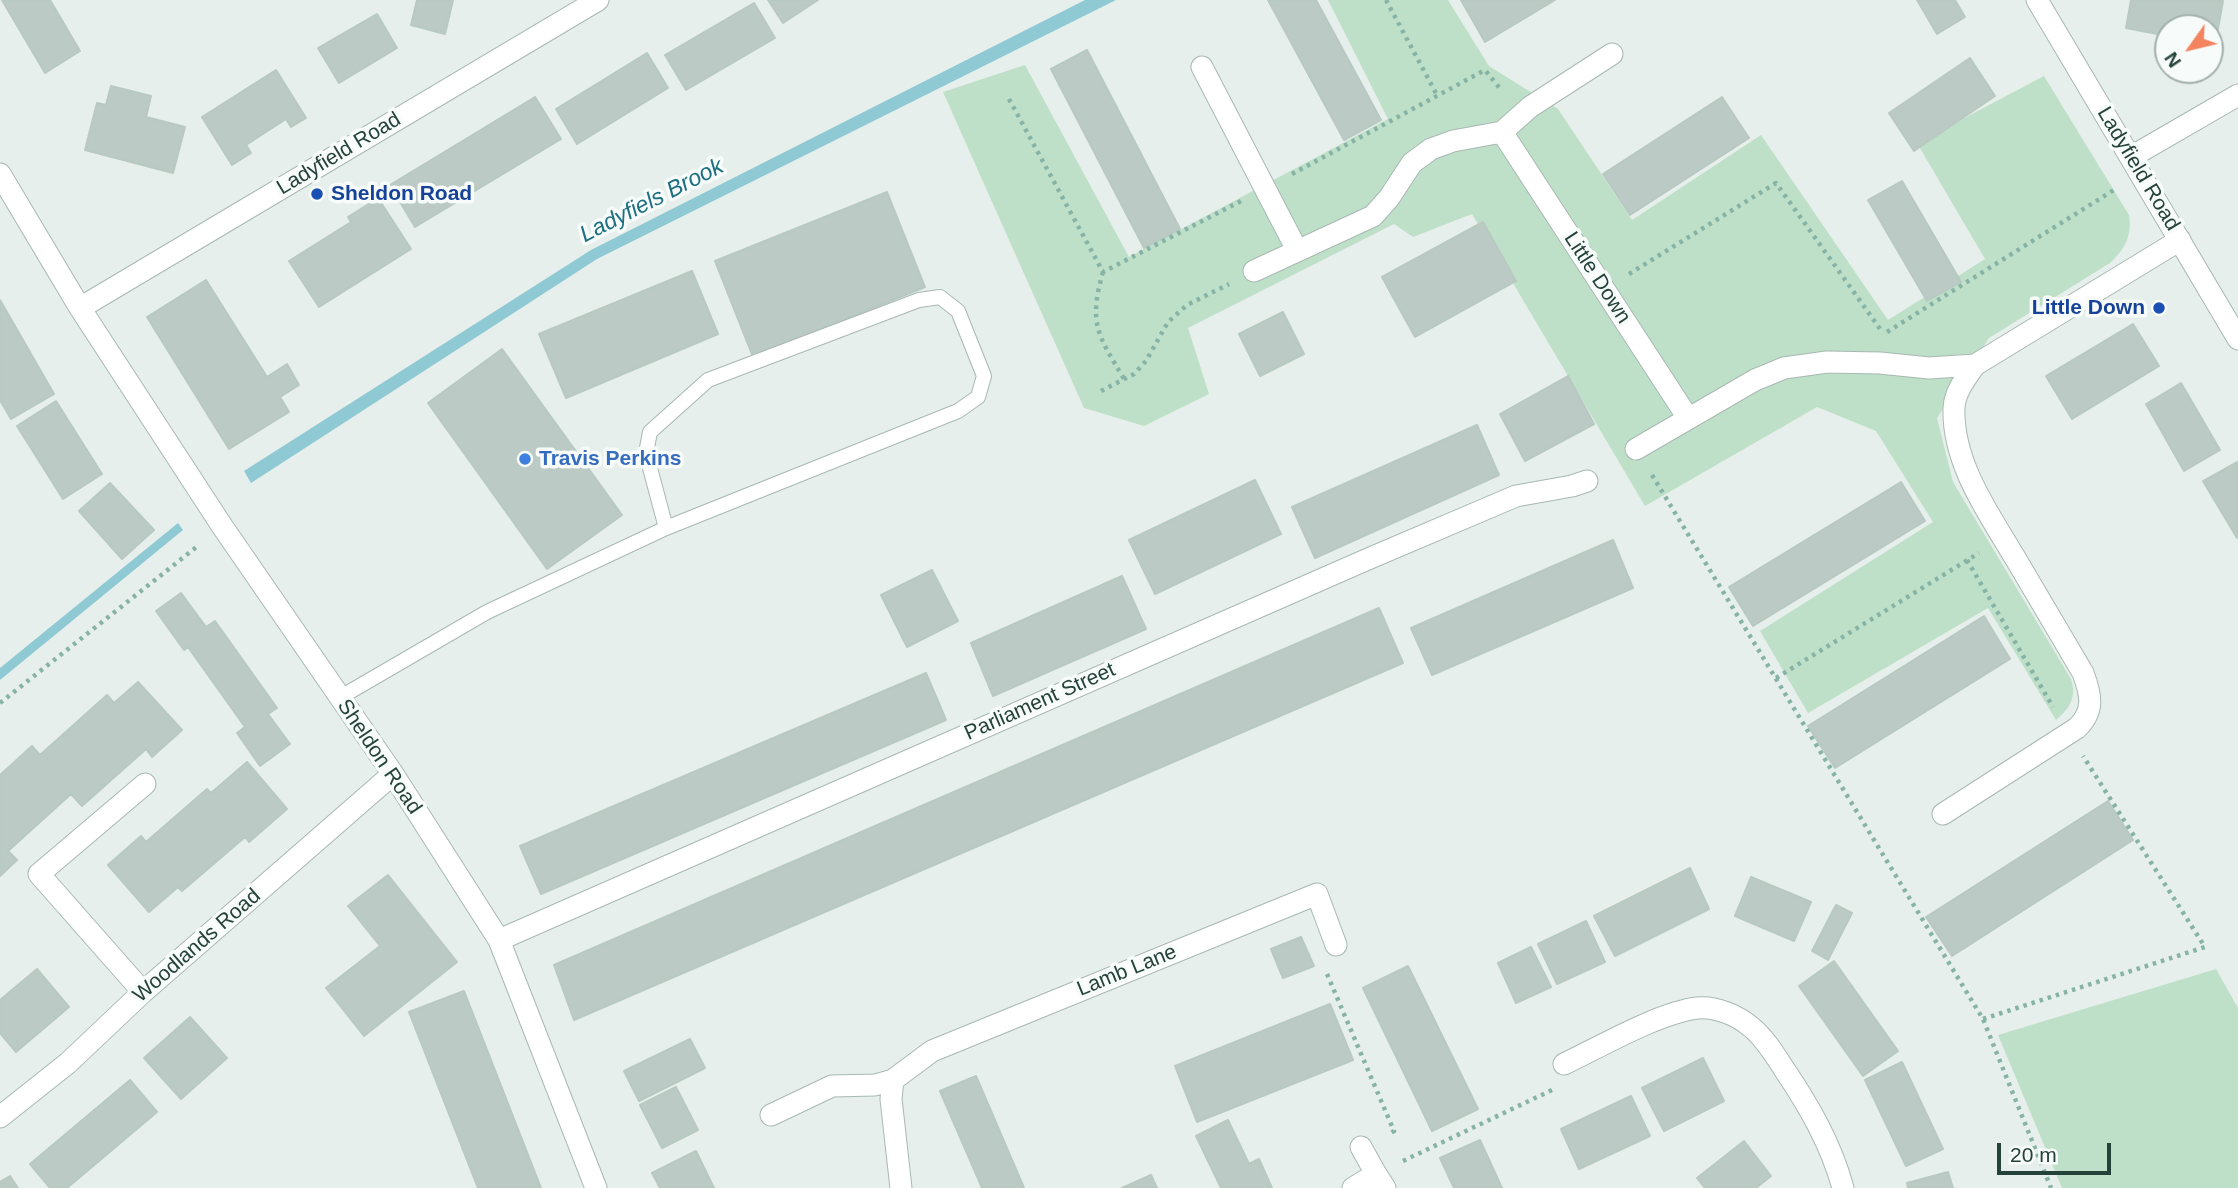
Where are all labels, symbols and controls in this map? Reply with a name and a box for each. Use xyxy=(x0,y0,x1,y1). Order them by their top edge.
north arrow xyxy=(2154,14,2224,84)
text: N xyxy=(2160,48,2185,71)
street label: Ladyfield Road xyxy=(2091,102,2185,236)
street label: Ladyfield Road xyxy=(272,107,406,201)
water label: Ladyfiels Brook xyxy=(576,153,728,249)
place label: Sheldon Road xyxy=(331,181,472,207)
marker: Sheldon Road xyxy=(309,186,325,202)
street label: Little Down xyxy=(1558,228,1636,328)
place label: Little Down xyxy=(2032,295,2145,321)
marker: Little Down xyxy=(2151,300,2167,316)
place label: Travis Perkins xyxy=(539,446,681,472)
marker: Travis Perkins xyxy=(517,451,533,467)
street label: Parliament Street xyxy=(961,657,1119,747)
street label: Sheldon Road xyxy=(331,695,427,819)
street label: Woodlands Road xyxy=(128,884,266,1008)
street label: Lamb Lane xyxy=(1074,940,1180,1002)
scale bar xyxy=(2000,1128,2114,1172)
text: 20 m xyxy=(2010,1143,2057,1166)

